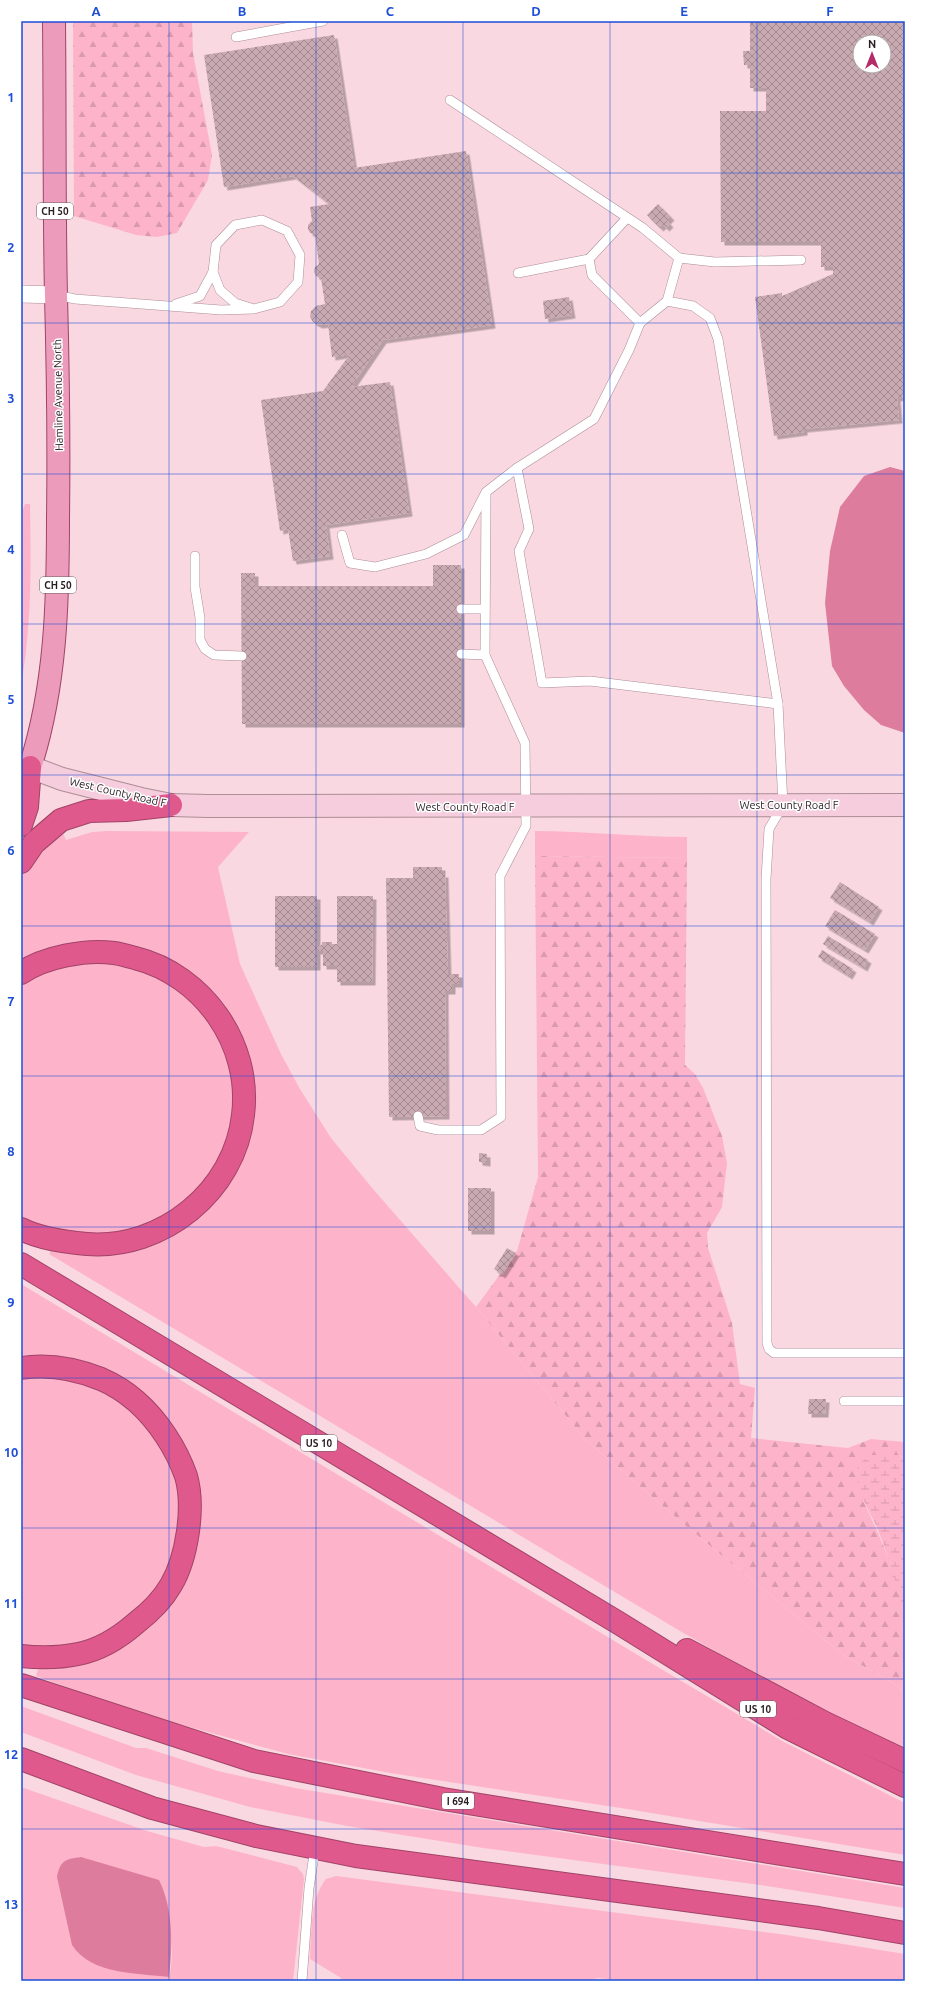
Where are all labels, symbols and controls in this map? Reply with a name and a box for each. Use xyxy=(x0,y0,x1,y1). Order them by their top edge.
text: A xyxy=(91,4,101,18)
text: B xyxy=(238,4,247,18)
text: C xyxy=(386,4,395,18)
text: D xyxy=(531,4,541,18)
text: E xyxy=(680,4,688,18)
text: F xyxy=(826,4,834,18)
north arrow xyxy=(852,34,892,74)
text: N xyxy=(868,38,876,50)
text: 1 xyxy=(7,90,15,104)
road number: CH 50 xyxy=(37,203,73,219)
text: 2 xyxy=(7,240,15,254)
street label: Hamline Avenue North xyxy=(51,339,65,451)
text: 3 xyxy=(7,391,15,405)
text: 4 xyxy=(7,542,15,556)
road number: CH 50 xyxy=(40,577,76,593)
text: 5 xyxy=(7,692,15,706)
street label: West County Road F xyxy=(68,775,168,809)
street label: West County Road F xyxy=(739,799,839,811)
street label: West County Road F xyxy=(415,801,515,813)
text: 6 xyxy=(7,843,15,857)
text: 7 xyxy=(7,994,15,1008)
text: 8 xyxy=(7,1144,15,1158)
text: 9 xyxy=(7,1295,15,1309)
road number: US 10 xyxy=(301,1435,337,1451)
text: 10 xyxy=(4,1445,18,1459)
text: 11 xyxy=(4,1596,18,1610)
road number: US 10 xyxy=(740,1701,776,1717)
text: 12 xyxy=(4,1747,18,1761)
road number: I 694 xyxy=(442,1793,474,1809)
text: 13 xyxy=(4,1897,18,1911)

